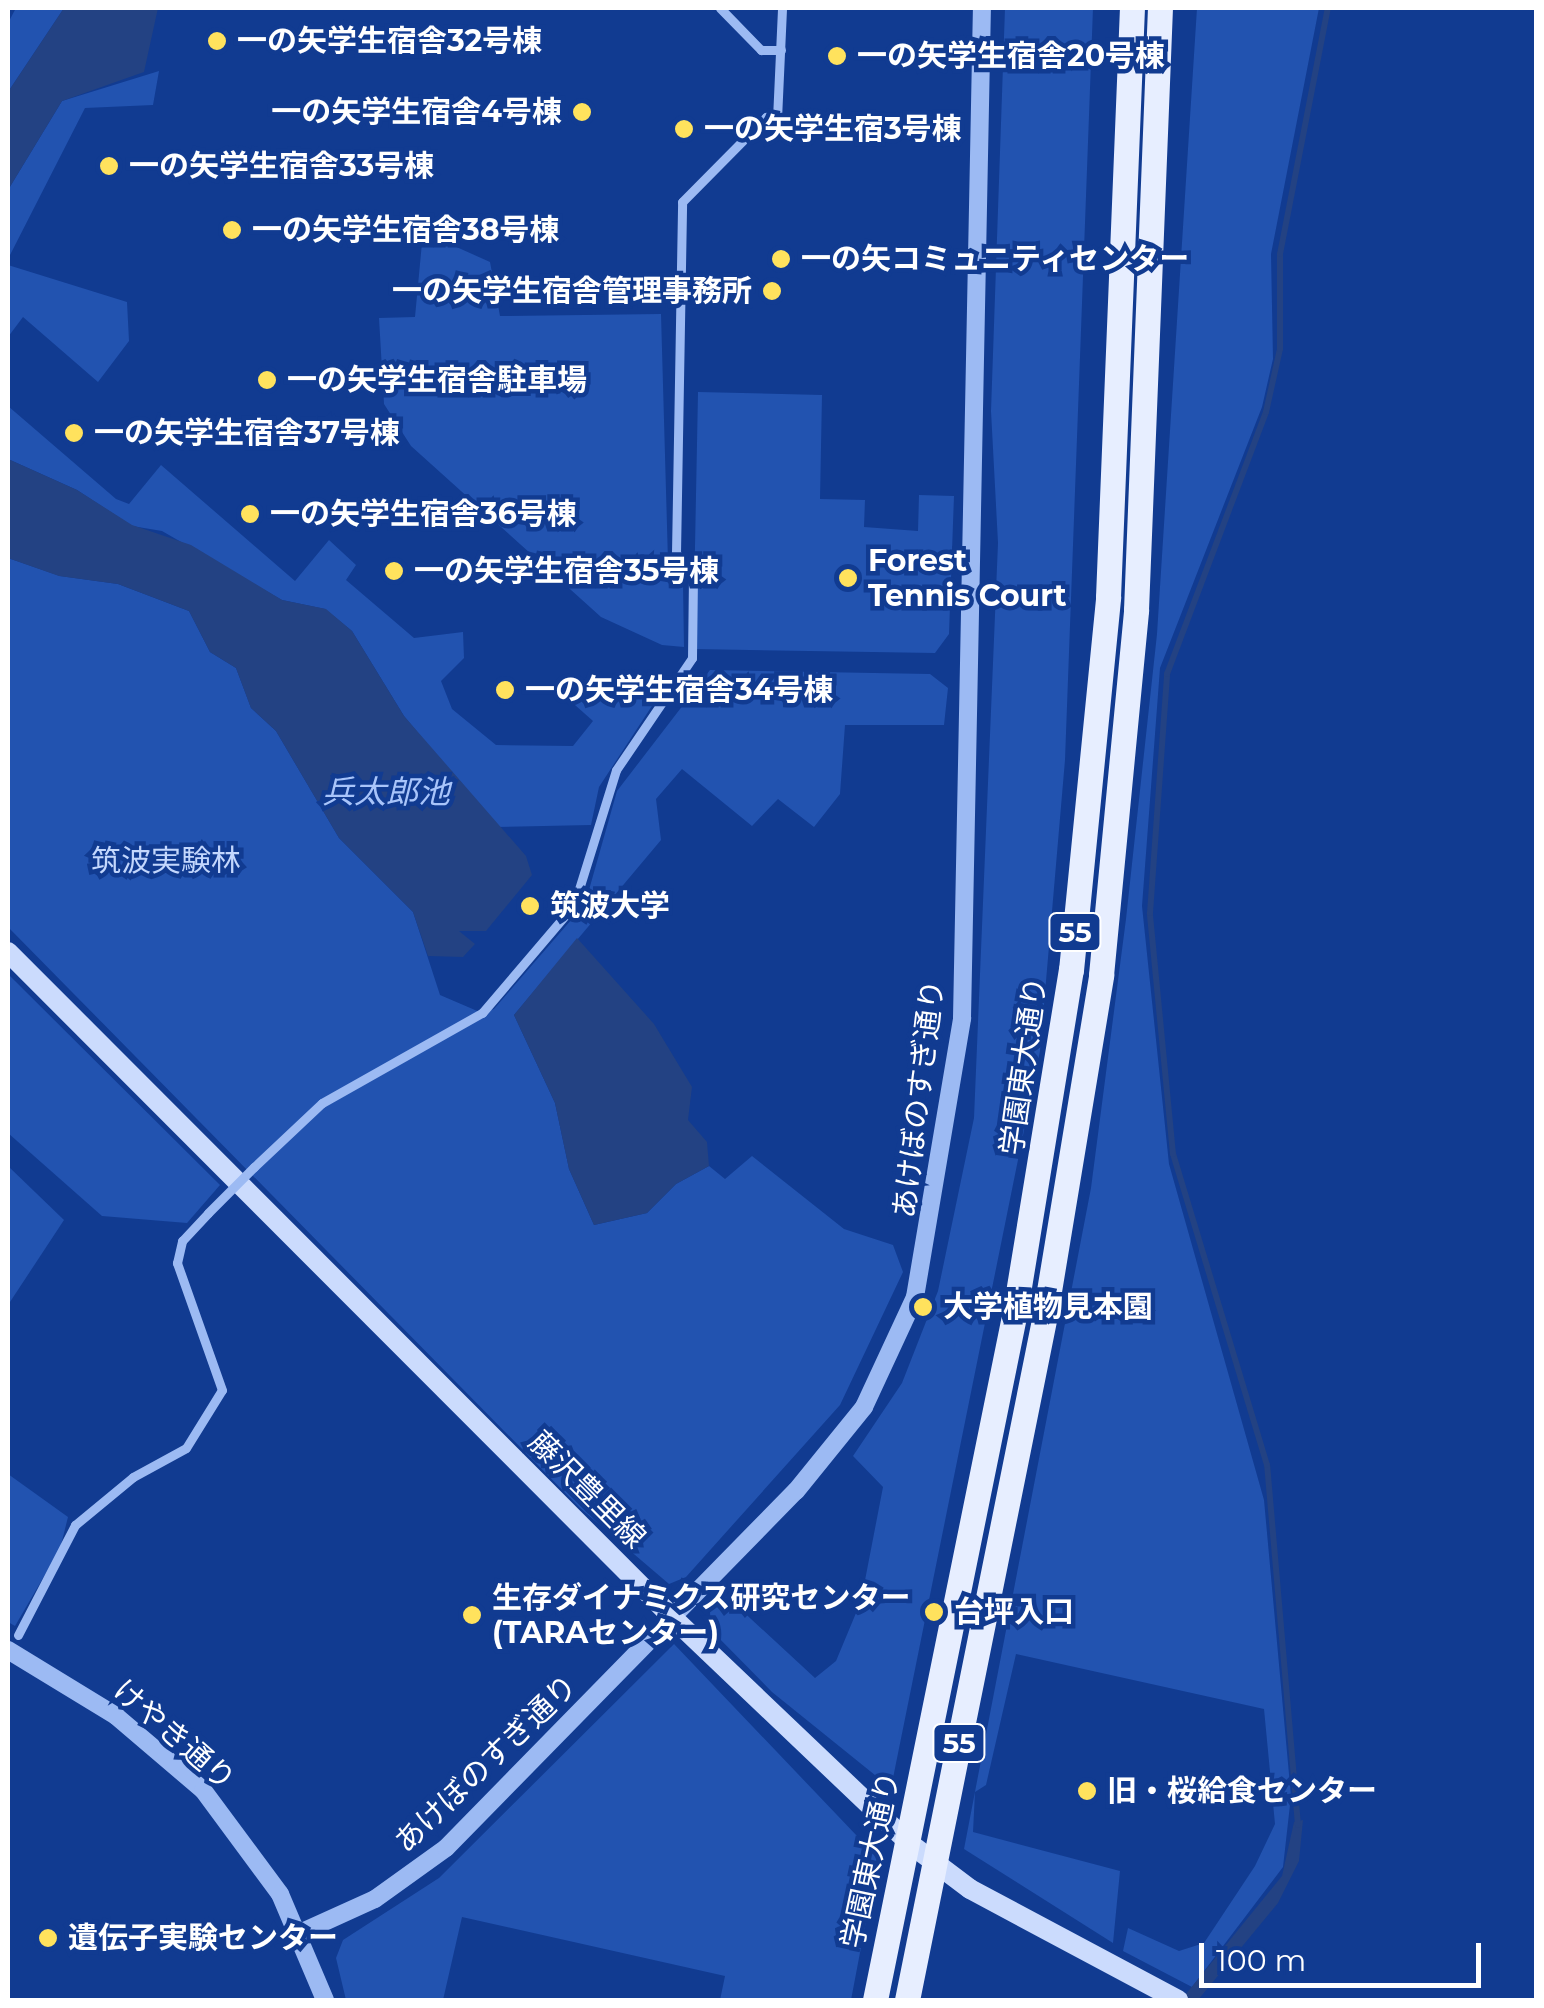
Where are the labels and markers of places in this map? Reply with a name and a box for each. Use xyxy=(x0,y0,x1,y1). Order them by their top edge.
place label: 一の矢学生宿舎32号棟 xyxy=(237,23,542,59)
marker: 一の矢学生宿舎32号棟 xyxy=(206,30,228,52)
place label: 一の矢学生宿舎20号棟 xyxy=(857,38,1165,74)
marker: 一の矢学生宿舎20号棟 xyxy=(826,45,848,67)
place label: 一の矢学生宿舎4号棟 xyxy=(271,94,562,130)
marker: 一の矢学生宿舎4号棟 xyxy=(571,101,593,123)
place label: 一の矢学生宿3号棟 xyxy=(704,111,962,147)
marker: 一の矢学生宿3号棟 xyxy=(673,118,695,140)
place label: 一の矢学生宿舎33号棟 xyxy=(129,148,434,184)
marker: 一の矢学生宿舎33号棟 xyxy=(98,155,120,177)
place label: 一の矢学生宿舎38号棟 xyxy=(252,212,560,248)
marker: 一の矢学生宿舎38号棟 xyxy=(221,219,243,241)
place label: 一の矢コミュニティセンター xyxy=(801,241,1191,277)
marker: 一の矢コミュニティセンター xyxy=(770,248,792,270)
place label: 一の矢学生宿舎管理事務所 xyxy=(392,273,752,309)
marker: 一の矢学生宿舎管理事務所 xyxy=(761,280,783,302)
place label: 一の矢学生宿舎駐車場 xyxy=(287,362,587,398)
marker: 一の矢学生宿舎駐車場 xyxy=(256,369,278,391)
place label: 一の矢学生宿舎37号棟 xyxy=(94,415,400,451)
marker: 一の矢学生宿舎37号棟 xyxy=(63,422,85,444)
place label: 一の矢学生宿舎36号棟 xyxy=(270,496,577,532)
marker: 一の矢学生宿舎36号棟 xyxy=(239,503,261,525)
place label: Forest Tennis Court xyxy=(868,543,1067,614)
place label: 一の矢学生宿舎35号棟 xyxy=(414,553,719,589)
marker: 一の矢学生宿舎35号棟 xyxy=(383,560,405,582)
marker: Forest Tennis Court xyxy=(837,567,859,589)
place label: 一の矢学生宿舎34号棟 xyxy=(525,672,833,708)
marker: 一の矢学生宿舎34号棟 xyxy=(494,679,516,701)
place label: 筑波大学 xyxy=(550,888,670,924)
marker: 筑波大学 xyxy=(519,895,541,917)
place label: 大学植物見本園 xyxy=(943,1289,1153,1325)
marker: 大学植物見本園 xyxy=(912,1296,934,1318)
place label: 生存ダイナミクス研究センター (TARAセンター) xyxy=(492,1580,912,1650)
place label: 台坪入口 xyxy=(954,1594,1074,1630)
marker: 台坪入口 xyxy=(923,1601,945,1623)
marker: 生存ダイナミクス研究センター (TARAセンター) xyxy=(461,1604,483,1626)
place label: 旧・桜給食センター xyxy=(1107,1773,1377,1809)
marker: 旧・桜給食センター xyxy=(1076,1780,1098,1802)
place label: 遺伝子実験センター xyxy=(68,1920,338,1956)
marker: 遺伝子実験センター xyxy=(37,1927,59,1949)

